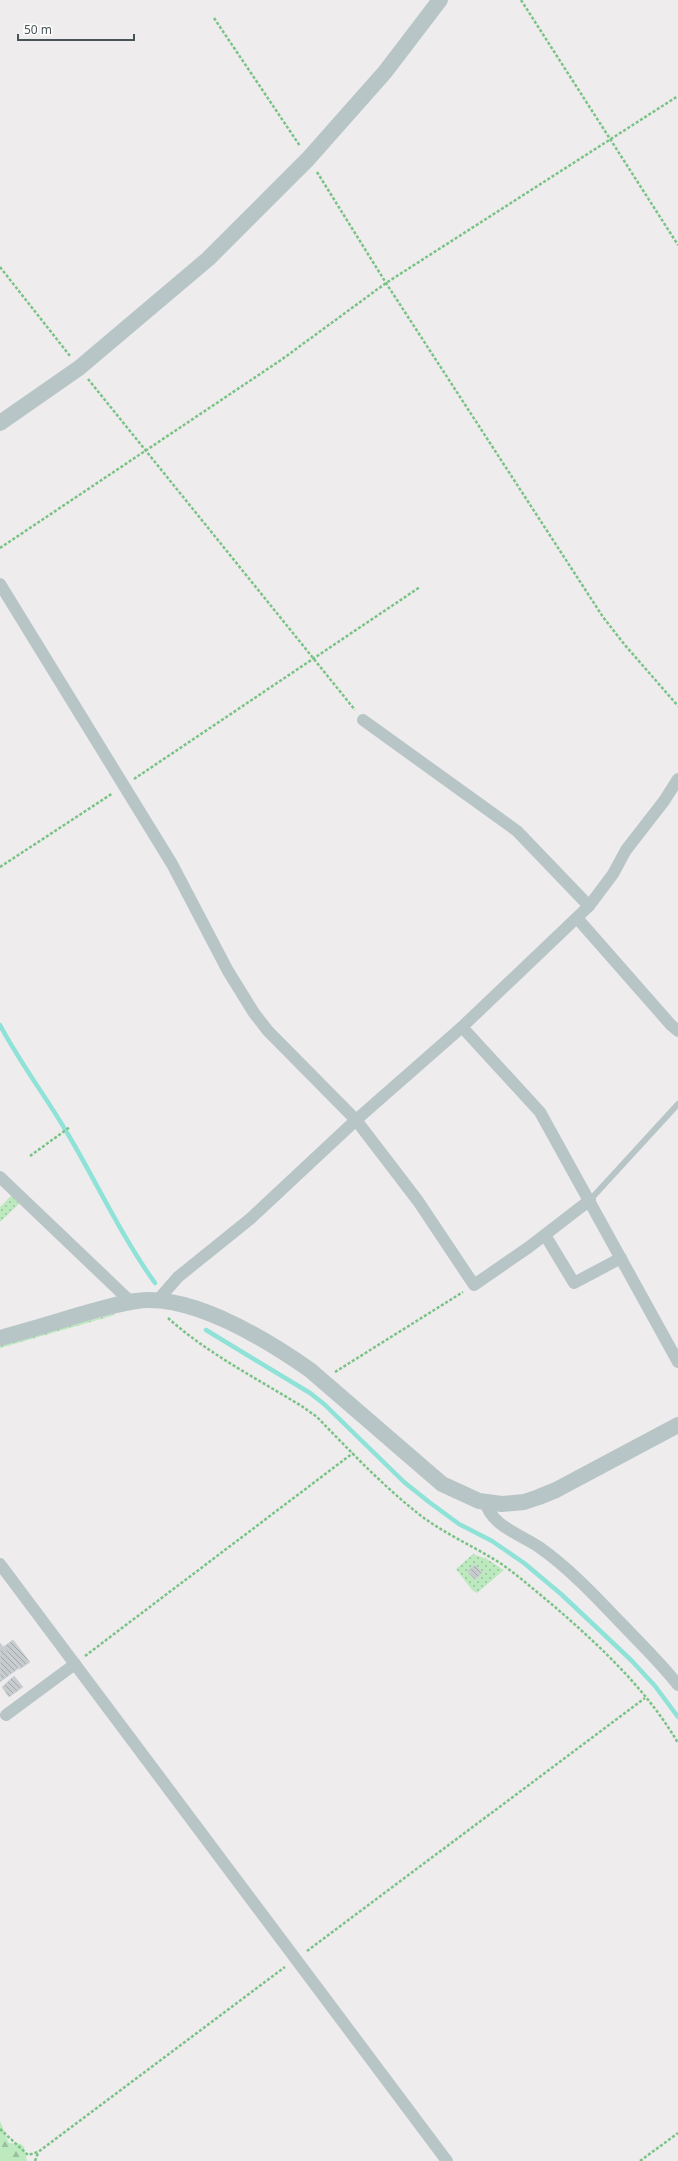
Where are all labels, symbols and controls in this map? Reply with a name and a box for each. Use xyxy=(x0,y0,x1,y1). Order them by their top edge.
scale bar xyxy=(18,16,134,42)
text: 50 m xyxy=(24,21,52,38)

